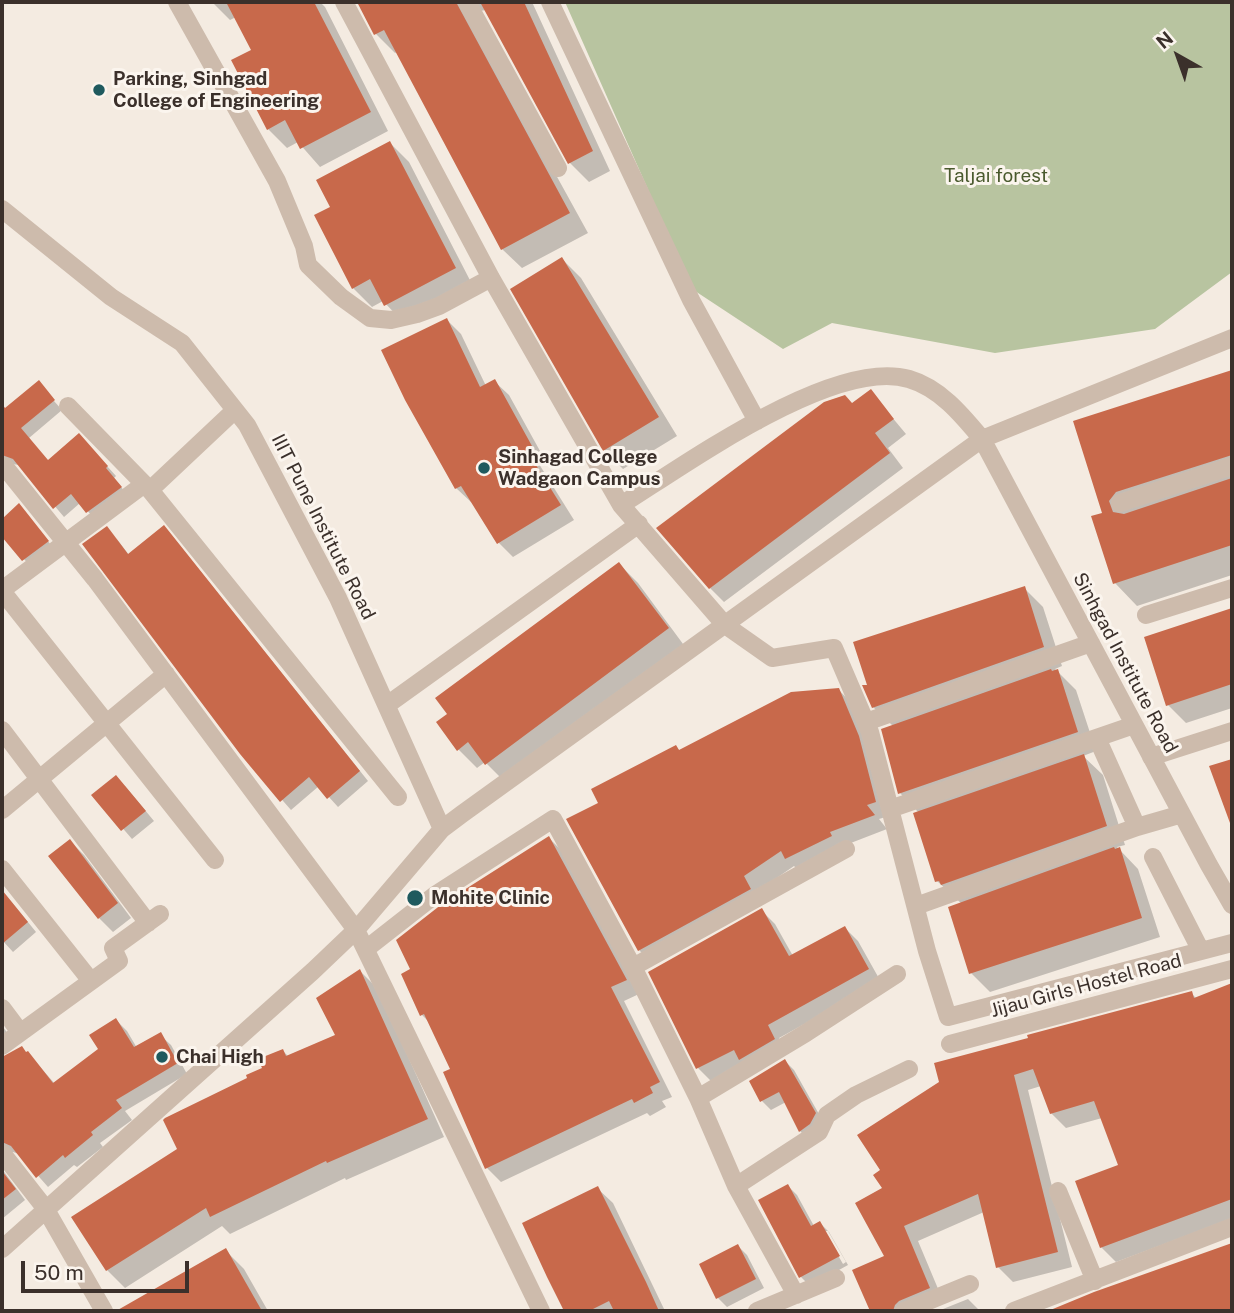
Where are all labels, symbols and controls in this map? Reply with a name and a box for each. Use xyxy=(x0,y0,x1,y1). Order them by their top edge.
north arrow xyxy=(1143,21,1213,91)
text: N xyxy=(1152,27,1177,53)
place label: Parking, Sinhgad College of Engineering xyxy=(113,68,319,112)
marker: Parking, Sinhgad College of Engineering xyxy=(91,82,107,98)
park label: Taljai forest xyxy=(944,165,1048,187)
street label: IIIT Pune Institute Road xyxy=(266,430,380,624)
place label: Sinhagad College Wadgaon Campus xyxy=(498,446,661,490)
marker: Sinhagad College Wadgaon Campus xyxy=(476,460,492,476)
street label: Sinhgad Institute Road xyxy=(1068,569,1182,757)
place label: Mohite Clinic xyxy=(431,887,550,909)
marker: Mohite Clinic xyxy=(405,888,425,908)
street label: Jijau Girls Hostel Road xyxy=(988,950,1184,1022)
place label: Chai High xyxy=(176,1046,264,1068)
marker: Chai High xyxy=(154,1049,170,1065)
scale bar xyxy=(24,1246,192,1290)
text: 50 m xyxy=(34,1260,84,1285)

